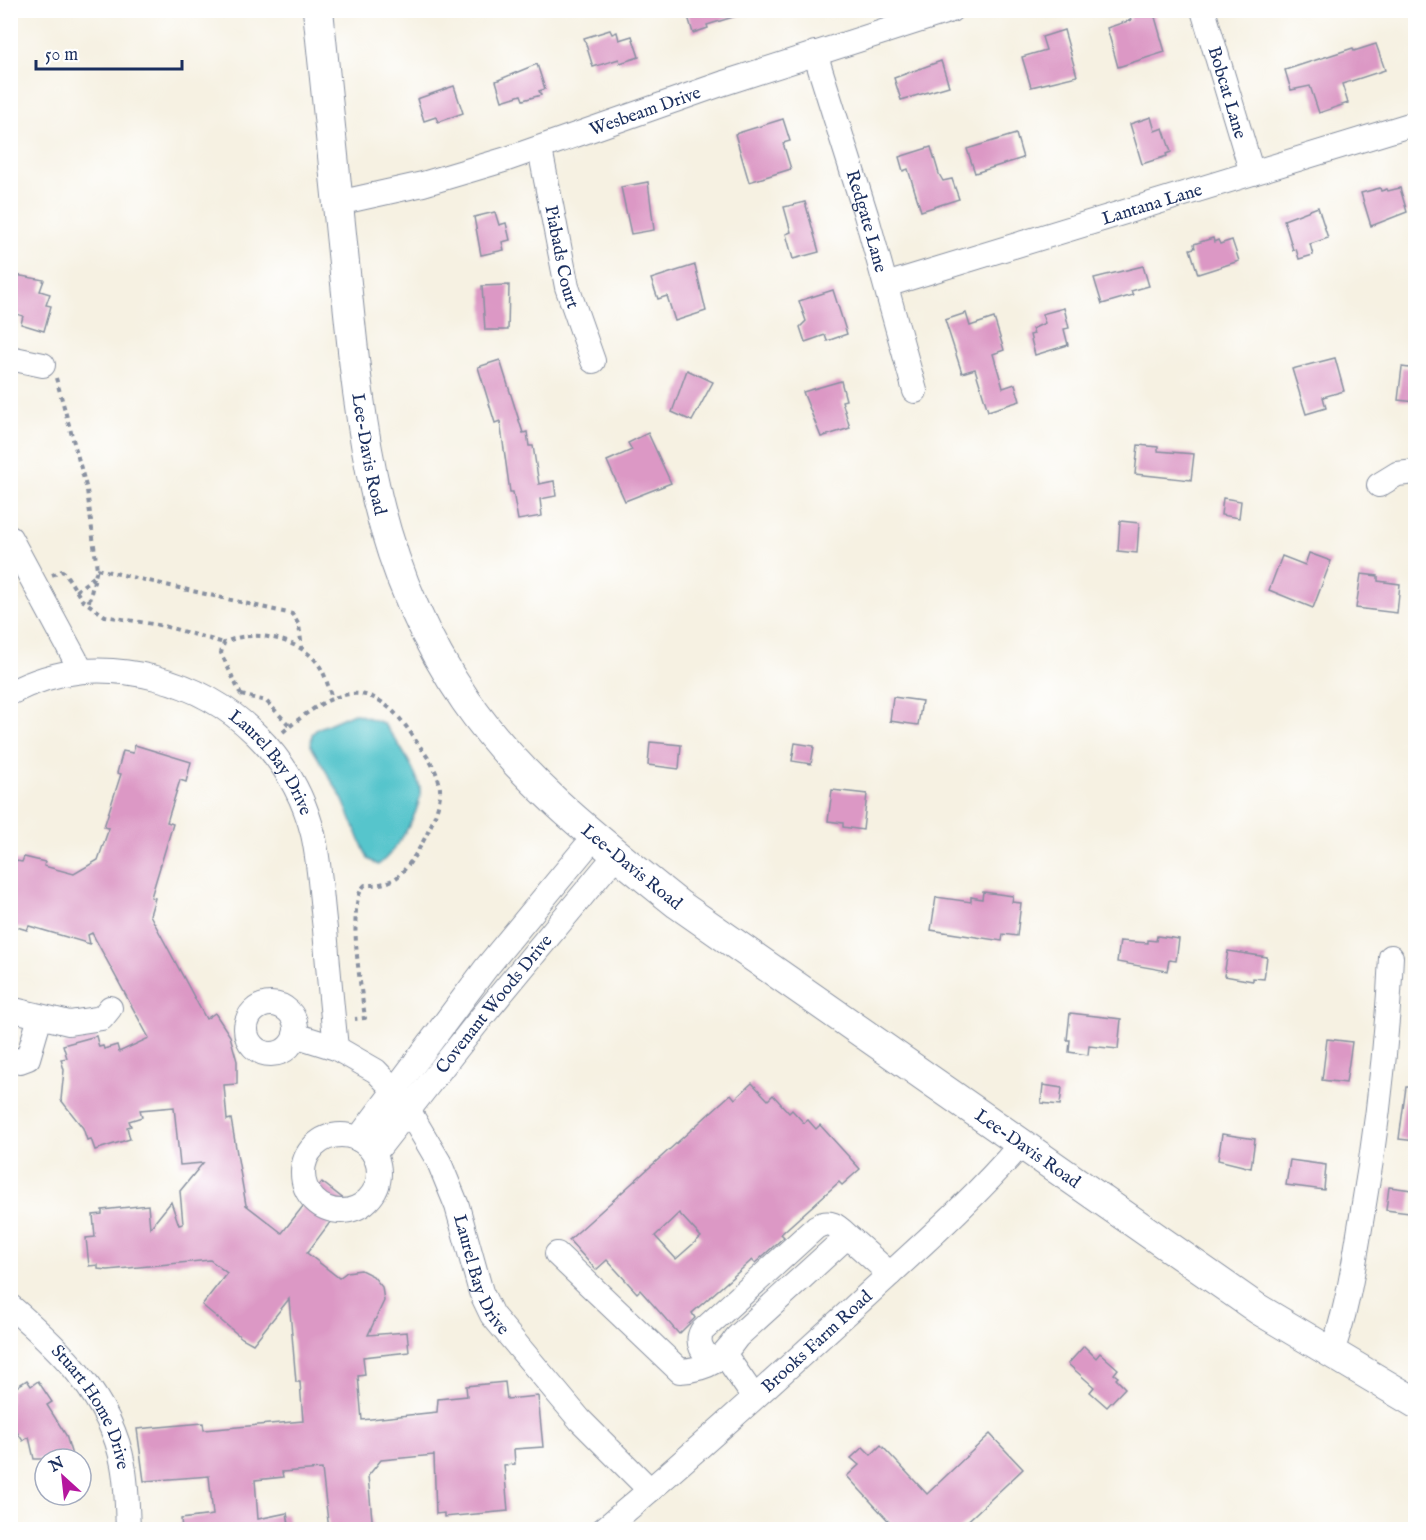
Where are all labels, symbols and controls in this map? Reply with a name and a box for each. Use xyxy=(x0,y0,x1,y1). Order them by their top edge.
scale bar xyxy=(36,33,182,71)
text: 50 m xyxy=(45,44,78,67)
street label: Bobcat Lane xyxy=(1202,44,1251,142)
street label: Wesbeam Drive xyxy=(587,82,704,142)
street label: Redgate Lane xyxy=(840,167,891,275)
street label: Lantana Lane xyxy=(1099,179,1205,231)
street label: Piabads Court xyxy=(538,204,584,312)
street label: Lee-Davis Road xyxy=(345,392,391,518)
street label: Laurel Bay Drive xyxy=(223,705,316,819)
street label: Lee-Davis Road xyxy=(576,820,687,916)
street label: Covenant Woods Drive xyxy=(431,930,558,1079)
street label: Lee-Davis Road xyxy=(970,1105,1085,1195)
street label: Laurel Bay Drive xyxy=(447,1212,514,1340)
street label: Brooks Farm Road xyxy=(757,1286,878,1399)
street label: Stuart Home Drive xyxy=(45,1340,134,1471)
north arrow xyxy=(33,1447,93,1507)
text: N xyxy=(45,1453,68,1478)

